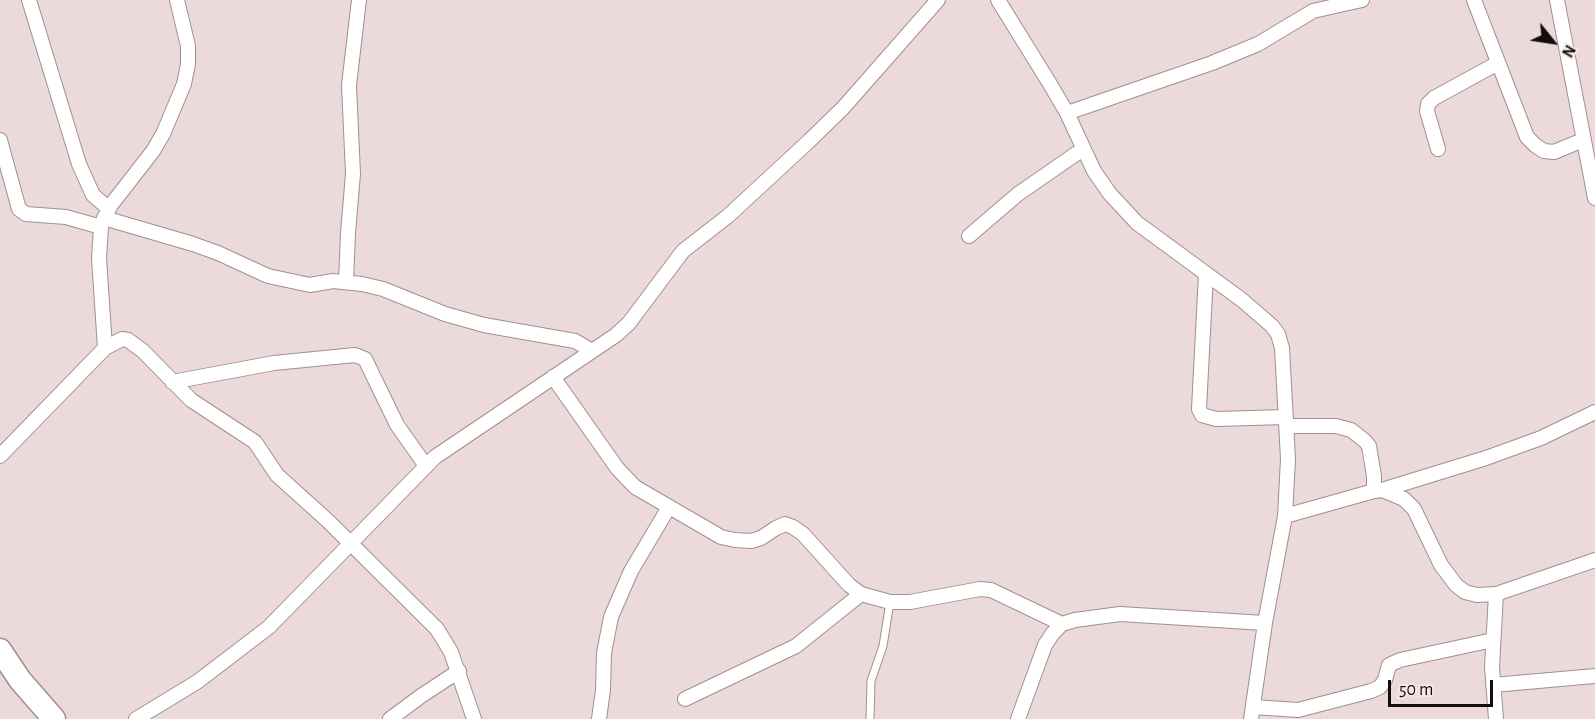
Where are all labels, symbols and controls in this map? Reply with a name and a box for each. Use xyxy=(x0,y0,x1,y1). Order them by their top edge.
north arrow xyxy=(1523,12,1583,72)
text: N xyxy=(1559,42,1578,60)
scale bar xyxy=(1391,668,1496,706)
text: 50 m xyxy=(1399,681,1433,699)

